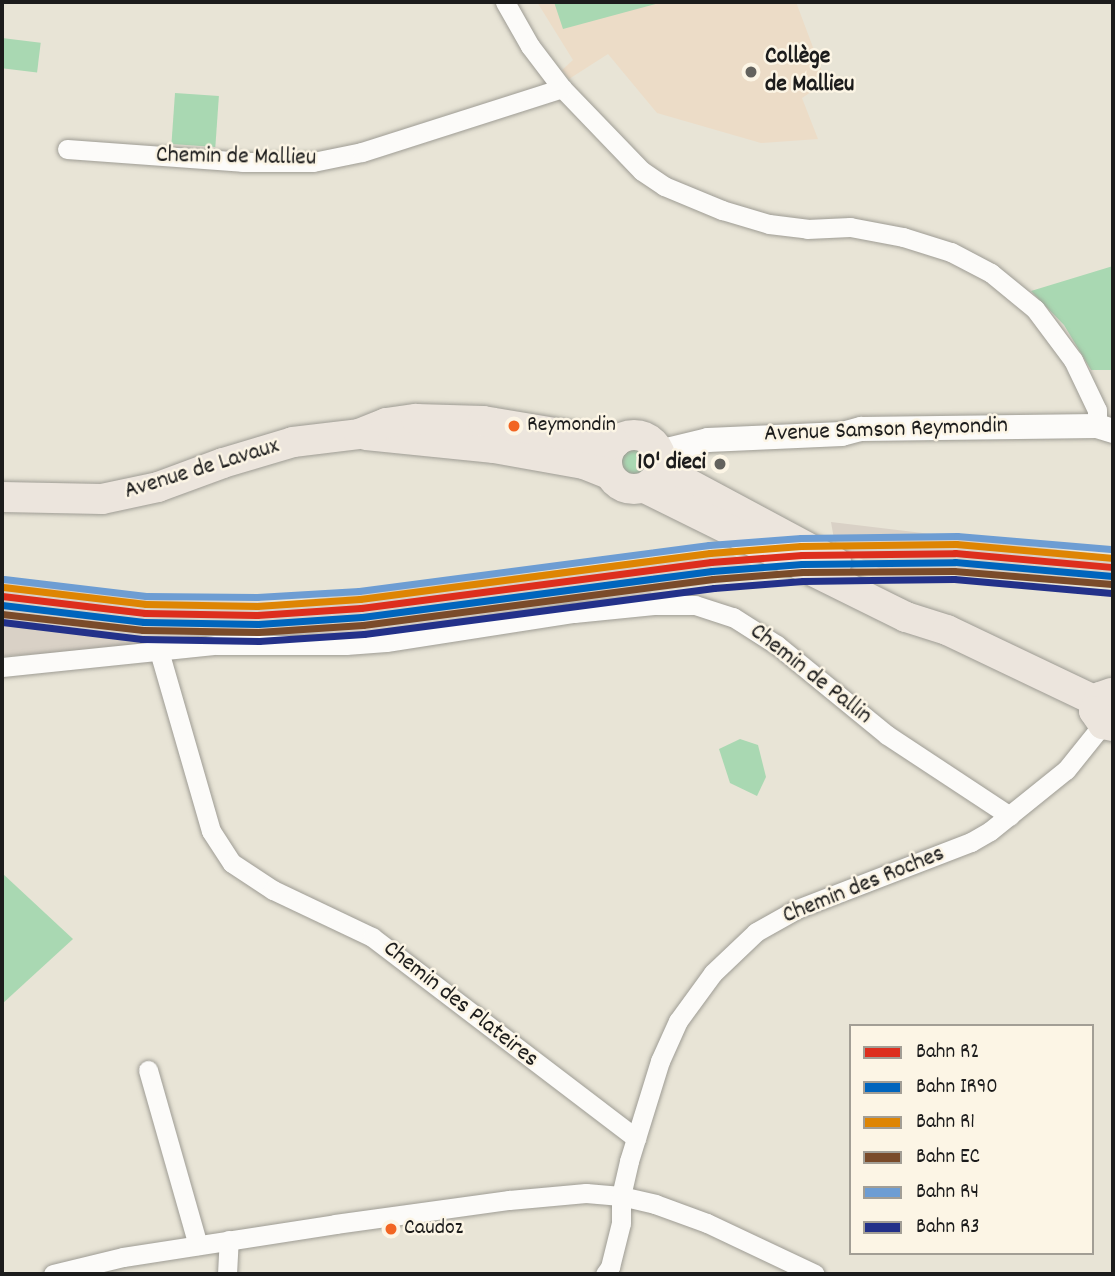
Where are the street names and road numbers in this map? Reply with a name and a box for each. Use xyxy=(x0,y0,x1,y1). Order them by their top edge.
street label: Chemin de Mallieu xyxy=(156,142,316,174)
street label: Avenue Samson Reymondin xyxy=(764,412,1008,450)
street label: Avenue de Lavaux xyxy=(121,433,283,507)
street label: Chemin de Pallin xyxy=(743,618,877,732)
street label: Chemin des Roches xyxy=(779,840,949,932)
street label: Chemin des Plateires xyxy=(376,935,544,1075)

